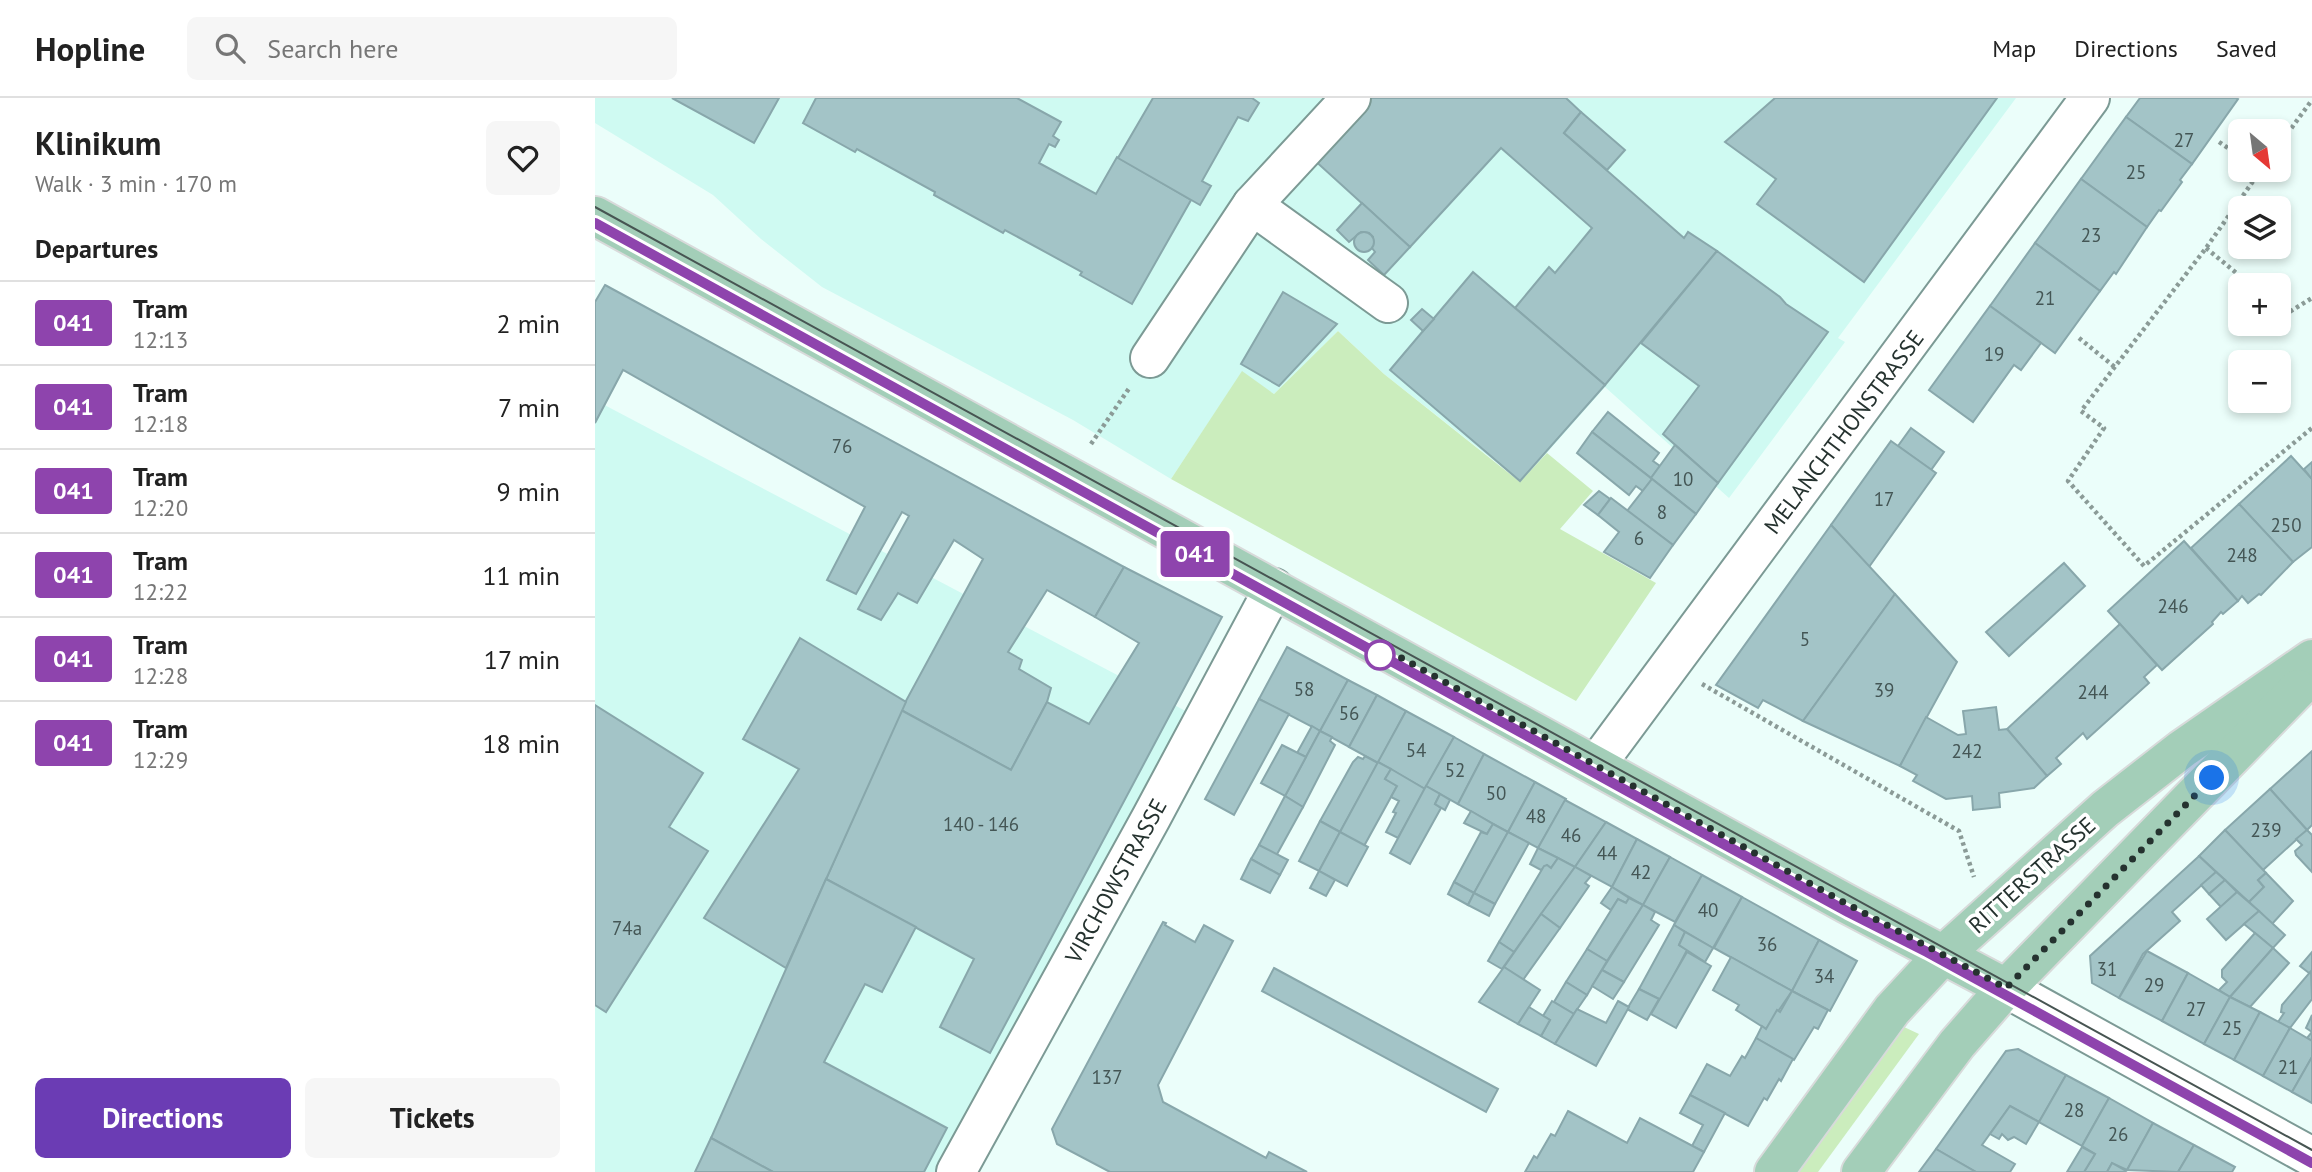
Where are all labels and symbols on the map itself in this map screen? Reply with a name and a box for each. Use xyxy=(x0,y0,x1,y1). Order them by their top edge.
north arrow xyxy=(2228,119,2291,182)
house number: 27 xyxy=(2174,128,2194,152)
house number: 25 xyxy=(2126,160,2146,184)
house number: 23 xyxy=(2081,223,2101,247)
house number: 21 xyxy=(2035,286,2055,310)
street label: MELANCHTHONSTRASSE xyxy=(1757,324,1930,539)
house number: 19 xyxy=(1984,342,2004,366)
house number: 76 xyxy=(832,434,852,458)
house number: 10 xyxy=(1673,467,1693,491)
house number: 17 xyxy=(1874,487,1894,511)
house number: 8 xyxy=(1657,500,1667,524)
house number: 250 xyxy=(2270,513,2302,537)
house number: 6 xyxy=(1634,526,1644,550)
line badge: 041 xyxy=(1155,531,1235,577)
house number: 248 xyxy=(2226,543,2258,567)
house number: 246 xyxy=(2157,594,2189,618)
house number: 5 xyxy=(1800,627,1810,651)
unlabelled marker xyxy=(1365,640,1395,670)
house number: 58 xyxy=(1294,677,1314,701)
house number: 39 xyxy=(1874,678,1894,702)
house number: 244 xyxy=(2077,680,2109,704)
house number: 56 xyxy=(1339,701,1359,725)
house number: 54 xyxy=(1406,738,1426,762)
house number: 242 xyxy=(1951,739,1983,763)
house number: 52 xyxy=(1445,758,1465,782)
your location xyxy=(2194,760,2229,795)
house number: 50 xyxy=(1486,781,1506,805)
street label: VIRCHOWSTRASSE xyxy=(1058,793,1173,969)
house number: 48 xyxy=(1526,804,1546,828)
street label: RITTERSTRASSE xyxy=(1962,810,2101,939)
house number: 140 - 146 xyxy=(943,812,1019,836)
house number: 239 xyxy=(2250,818,2282,842)
house number: 46 xyxy=(1561,823,1581,847)
house number: 44 xyxy=(1597,841,1617,865)
house number: 42 xyxy=(1631,860,1651,884)
house number: 40 xyxy=(1698,898,1718,922)
house number: 74a xyxy=(612,916,642,940)
house number: 36 xyxy=(1757,932,1777,956)
house number: 31 xyxy=(2097,957,2117,981)
house number: 34 xyxy=(1814,964,1834,988)
house number: 29 xyxy=(2144,973,2164,997)
house number: 27 xyxy=(2186,997,2206,1021)
house number: 25 xyxy=(2222,1016,2242,1040)
house number: 21 xyxy=(2278,1055,2298,1079)
house number: 137 xyxy=(1091,1065,1123,1089)
house number: 28 xyxy=(2064,1098,2084,1122)
house number: 26 xyxy=(2108,1122,2128,1146)

